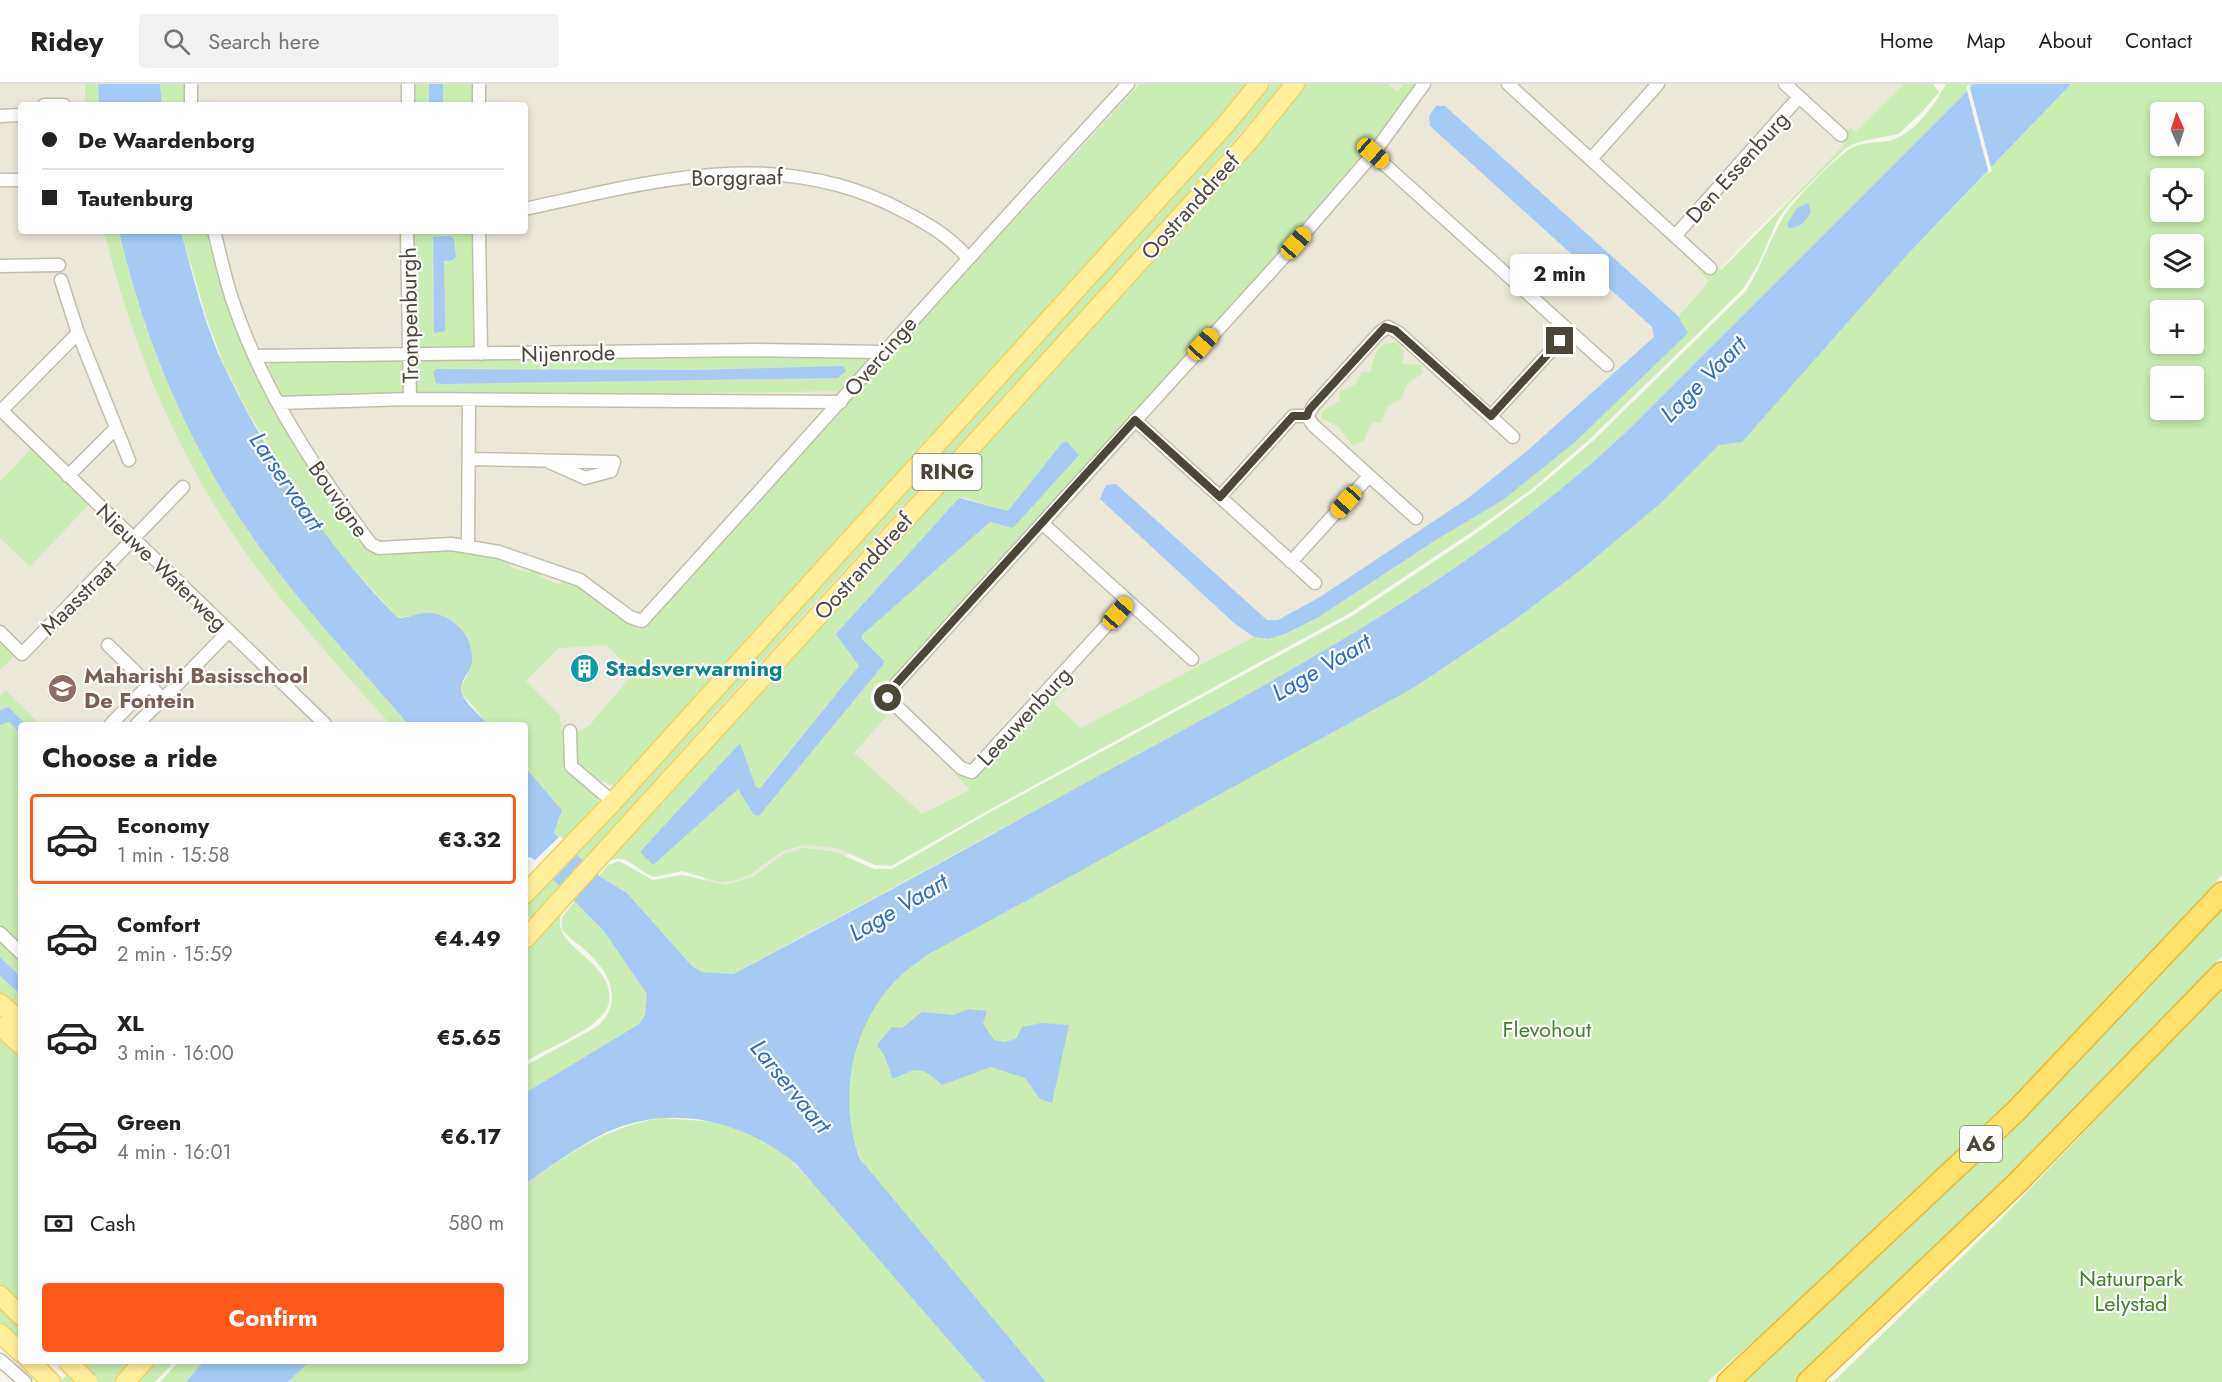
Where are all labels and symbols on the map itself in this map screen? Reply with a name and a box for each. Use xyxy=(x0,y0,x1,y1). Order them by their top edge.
north arrow xyxy=(2150,102,2204,156)
street label: Den Essenburg xyxy=(1678,104,1796,230)
car xyxy=(1354,134,1392,172)
street label: Oostranddreef xyxy=(1133,145,1247,267)
street label: Borggraaf xyxy=(691,160,784,194)
car xyxy=(1277,224,1315,262)
street label: Trompenburgh xyxy=(392,247,426,383)
callout: 2 min xyxy=(1510,254,1610,296)
street label: Overcinge xyxy=(836,309,924,403)
car xyxy=(1184,325,1222,363)
route end xyxy=(1546,327,1573,354)
water label: Lage Vaart xyxy=(1652,327,1755,430)
street label: Nijenrode xyxy=(521,336,615,370)
water label: Larservaart xyxy=(241,425,334,538)
street label: Bouvigne xyxy=(301,454,377,544)
road number: RING xyxy=(912,454,982,490)
car xyxy=(1327,483,1365,521)
street label: Nieuwe Waterweg xyxy=(89,496,235,638)
street label: Oostranddreef xyxy=(806,505,920,627)
street label: Maasstraat xyxy=(33,551,124,642)
car xyxy=(1099,594,1137,632)
water label: Lage Vaart xyxy=(1265,624,1378,709)
building icon: Stadsverwarming xyxy=(568,652,600,684)
place label: Stadsverwarming xyxy=(605,652,783,684)
place label: Maharishi Basisschool De Fontein xyxy=(84,659,308,716)
street label: Leeuwenburg xyxy=(970,659,1078,773)
school or university icon: Maharishi Basisschool De Fontein xyxy=(47,672,79,704)
route start xyxy=(874,684,901,711)
water label: Lage Vaart xyxy=(842,864,955,949)
park label: Flevohout xyxy=(1503,1013,1592,1045)
water label: Larservaart xyxy=(742,1031,841,1142)
road number: A6 xyxy=(1960,1126,2002,1162)
park label: Natuurpark Lelystad xyxy=(2079,1262,2183,1319)

